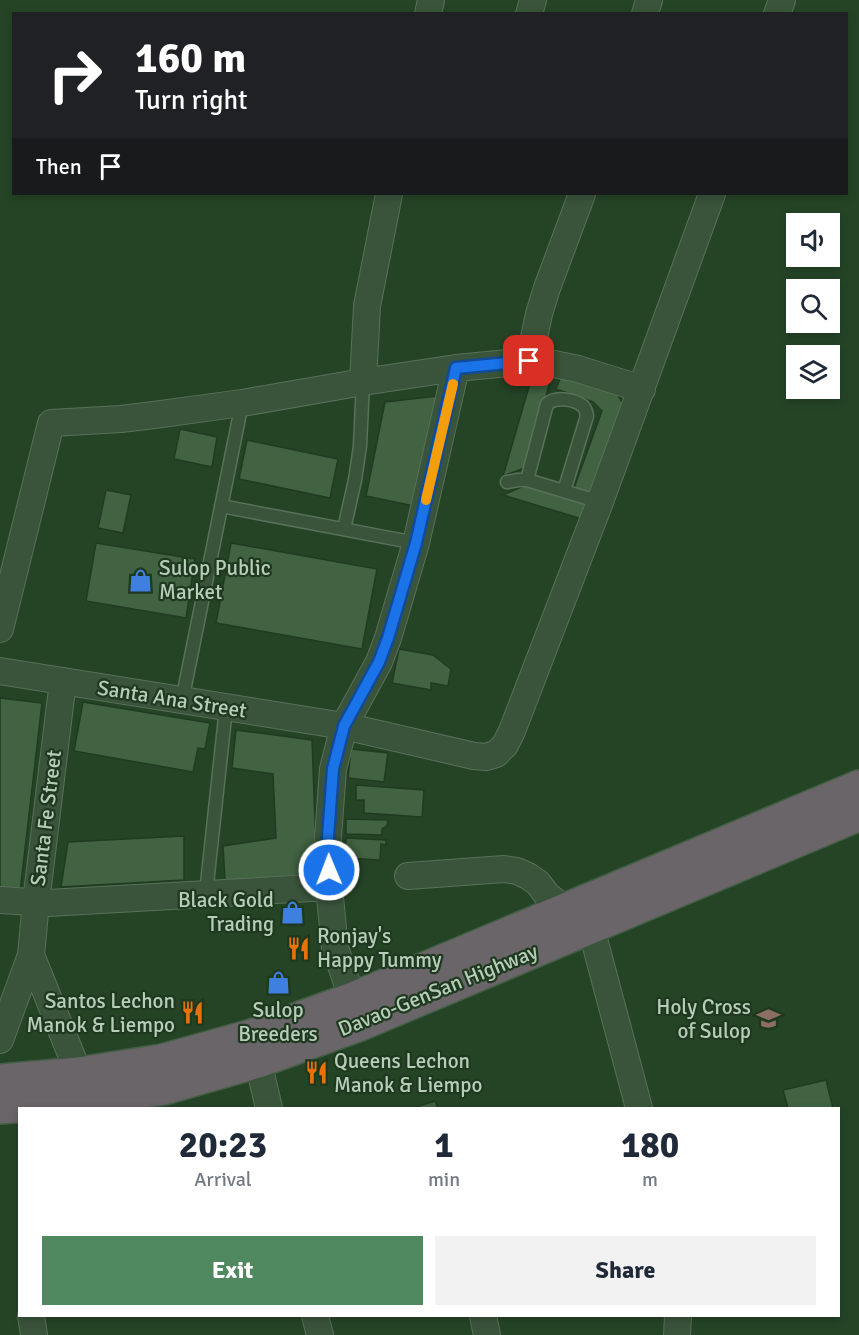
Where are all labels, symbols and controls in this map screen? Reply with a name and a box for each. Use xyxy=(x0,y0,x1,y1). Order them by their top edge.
text: 160 m xyxy=(135,33,246,84)
icon: right xyxy=(36,36,114,114)
text: Turn right xyxy=(135,84,248,117)
icon: arrive xyxy=(94,150,127,183)
text: Then xyxy=(36,153,82,180)
map controls xyxy=(786,213,840,399)
button: sound xyxy=(786,213,840,267)
button: search xyxy=(786,279,840,333)
pin xyxy=(503,335,554,386)
icon: arrive xyxy=(512,344,545,377)
button: layers xyxy=(786,345,840,399)
place label: Sulop Public Market xyxy=(159,555,271,605)
shop icon: Sulop Public Market xyxy=(128,567,154,593)
street label: Santa Ana Street xyxy=(96,674,248,724)
street label: Santa Fe Street xyxy=(25,749,67,887)
position arrow xyxy=(297,838,361,902)
place label: Black Gold Trading xyxy=(178,887,274,937)
shop icon: Black Gold Trading xyxy=(279,899,305,925)
place label: Ronjay's Happy Tummy xyxy=(317,923,442,973)
restaurant icon: Ronjay's Happy Tummy xyxy=(286,935,312,961)
street label: Davao-GenSan Highway xyxy=(334,938,542,1042)
shop icon: Sulop Breeders xyxy=(265,969,291,995)
place label: Santos Lechon Manok & Liempo xyxy=(27,988,175,1038)
place label: Holy Cross of Sulop xyxy=(656,994,751,1044)
place label: Sulop Breeders xyxy=(238,997,318,1047)
restaurant icon: Santos Lechon Manok & Liempo xyxy=(180,1000,206,1026)
school or university icon: Holy Cross of Sulop xyxy=(756,1006,782,1032)
place label: Queens Lechon Manok & Liempo xyxy=(334,1048,482,1098)
restaurant icon: Queens Lechon Manok & Liempo xyxy=(303,1060,329,1086)
text: 20:23 xyxy=(179,1123,267,1168)
text: 1 xyxy=(434,1123,454,1168)
text: 180 xyxy=(621,1123,679,1168)
text: Arrival xyxy=(194,1167,252,1192)
text: min xyxy=(428,1167,460,1192)
text: m xyxy=(642,1167,658,1192)
button: Exit xyxy=(42,1236,423,1305)
button: Share xyxy=(435,1236,816,1305)

